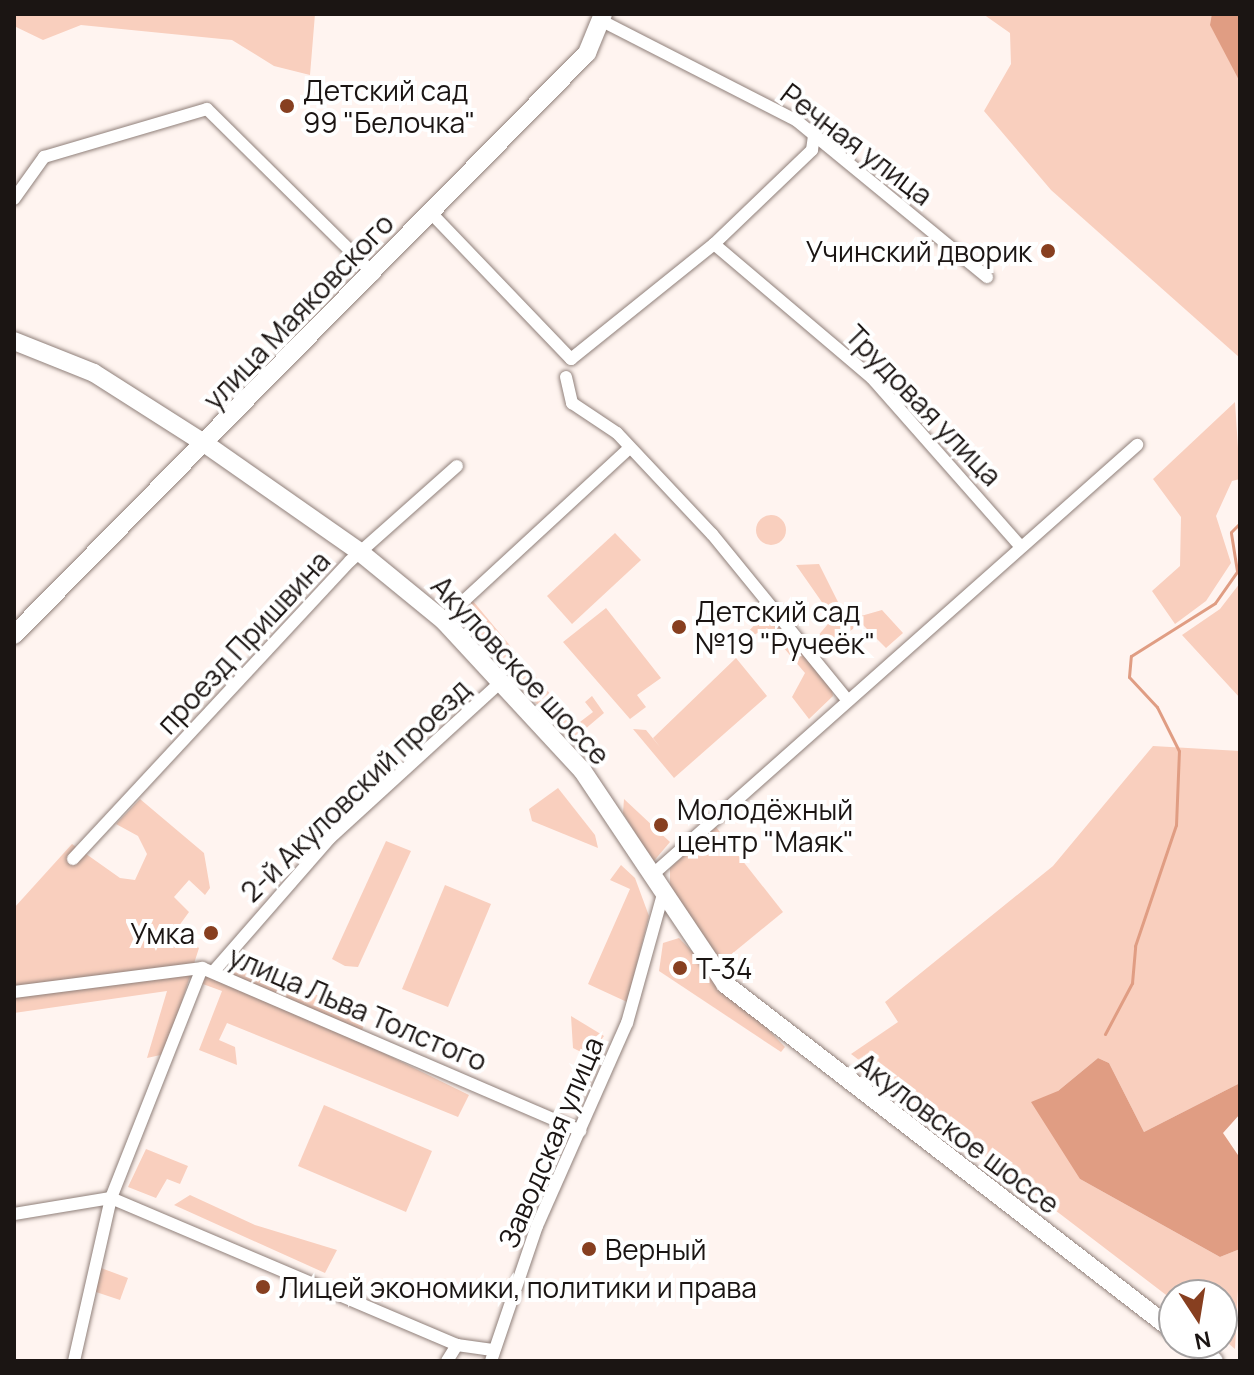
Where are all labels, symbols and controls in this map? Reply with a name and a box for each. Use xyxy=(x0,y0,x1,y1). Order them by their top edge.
place label: Детский сад 99 "Белочка" xyxy=(303,73,475,139)
street label: Речная улица xyxy=(775,76,939,212)
marker: Детский сад 99 "Белочка" xyxy=(278,97,296,115)
street label: улица Маяковского xyxy=(196,206,400,416)
place label: Учинский дворик xyxy=(806,234,1032,268)
marker: Учинский дворик xyxy=(1039,242,1057,260)
street label: Трудовая улица xyxy=(839,318,1009,492)
street label: проезд Пришвина xyxy=(150,544,336,740)
street label: Акуловское шоссе xyxy=(425,569,617,771)
place label: Детский сад №19 "Ручеёк" xyxy=(695,594,875,660)
marker: Детский сад №19 "Ручеёк" xyxy=(670,618,688,636)
street label: 2-й Акуловский проезд xyxy=(233,672,477,908)
place label: Молодёжный центр "Маяк" xyxy=(677,792,854,858)
marker: Молодёжный центр "Маяк" xyxy=(652,816,670,834)
place label: Умка xyxy=(130,916,195,950)
marker: Умка xyxy=(202,924,220,942)
street label: улица Льва Толстого xyxy=(224,938,492,1078)
place label: Т-34 xyxy=(696,951,753,985)
marker: Т-34 xyxy=(671,959,689,977)
street label: Заводская улица xyxy=(490,1032,610,1252)
street label: Акуловское шоссе xyxy=(850,1046,1066,1220)
place label: Верный xyxy=(605,1232,706,1266)
marker: Верный xyxy=(580,1240,598,1258)
place label: Лицей экономики, политики и права xyxy=(279,1270,757,1304)
marker: Лицей экономики, политики и права xyxy=(254,1278,272,1296)
north arrow xyxy=(1158,1279,1238,1359)
text: N xyxy=(1192,1324,1213,1357)

